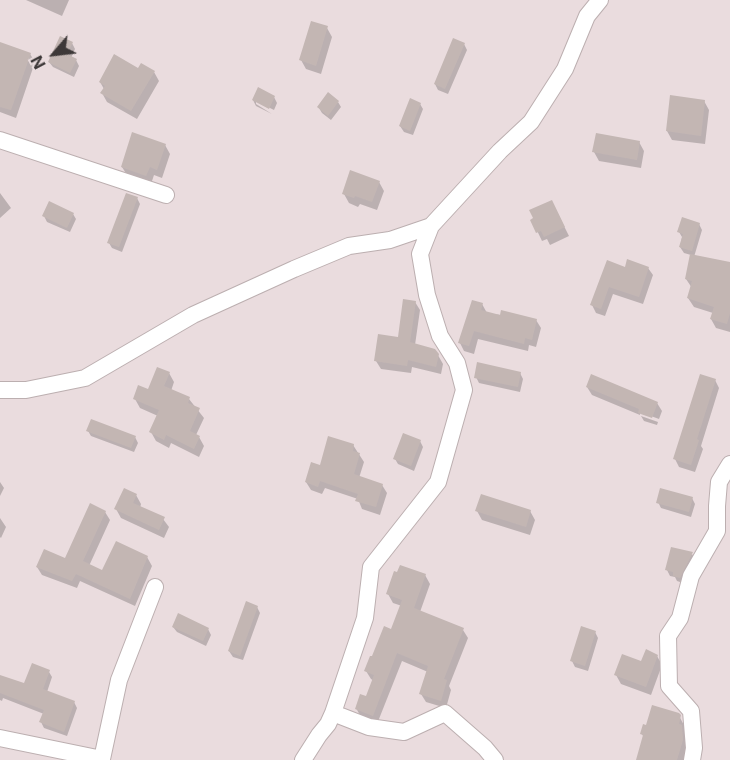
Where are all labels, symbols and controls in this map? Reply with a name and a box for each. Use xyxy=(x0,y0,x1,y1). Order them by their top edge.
north arrow xyxy=(24,24,84,84)
text: N xyxy=(26,52,50,73)

